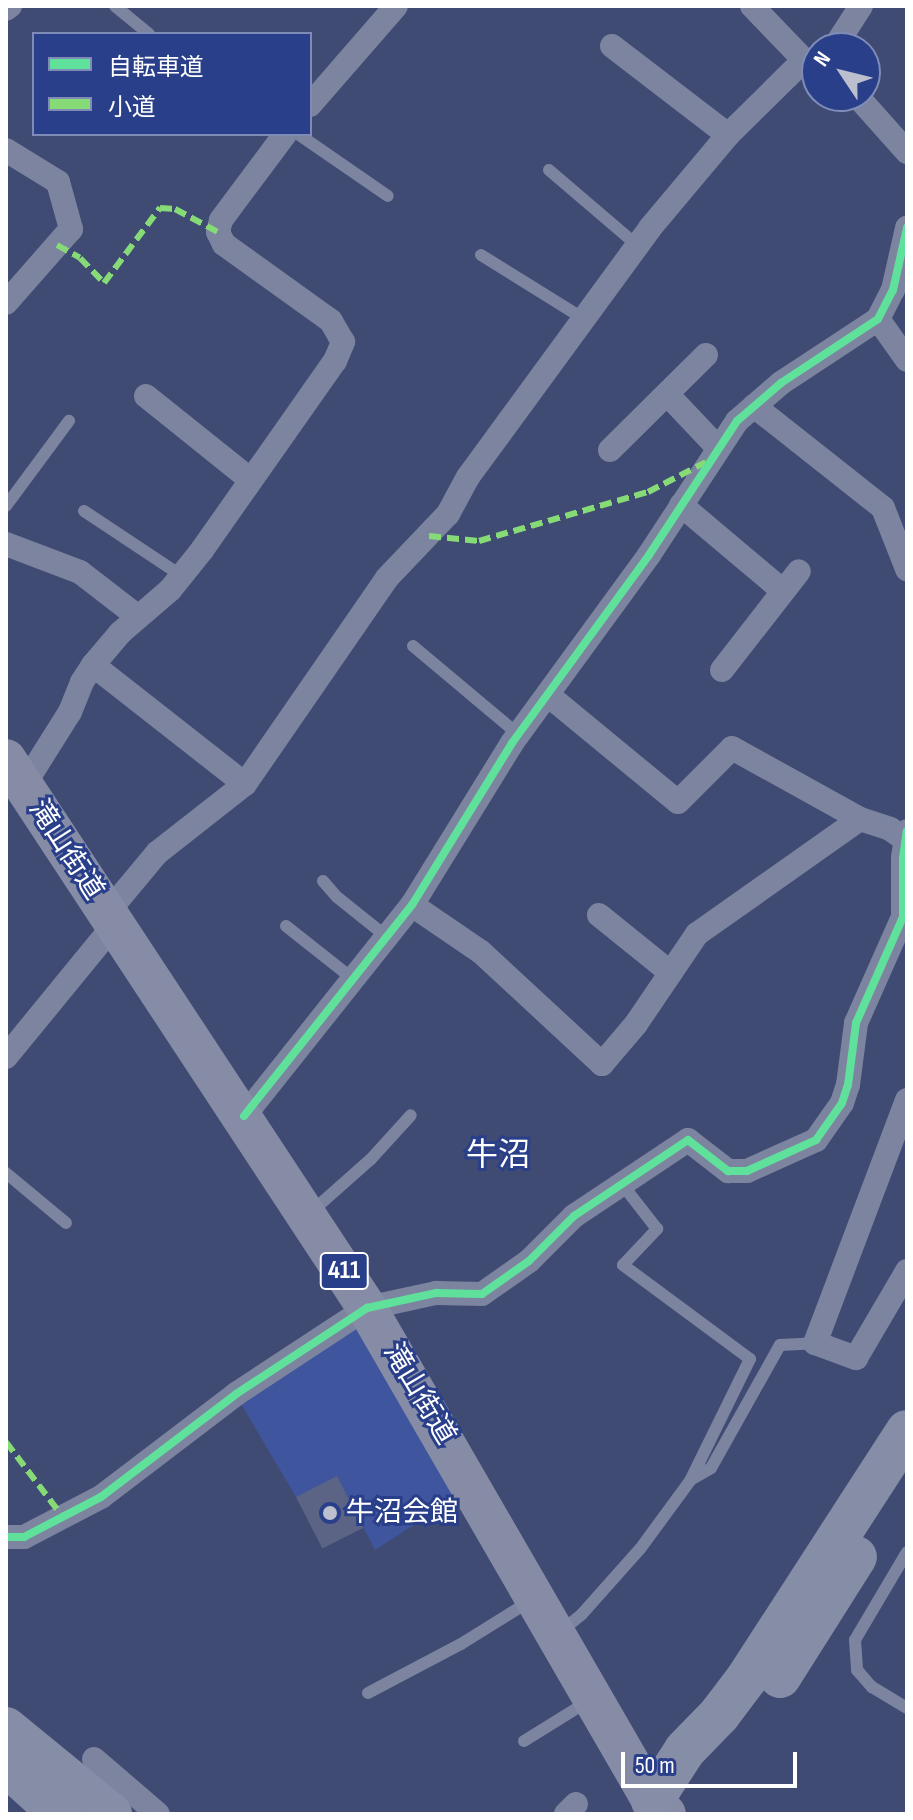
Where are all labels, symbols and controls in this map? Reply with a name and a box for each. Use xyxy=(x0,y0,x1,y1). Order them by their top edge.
legend xyxy=(32,32,312,136)
north arrow xyxy=(801,32,881,112)
text: N xyxy=(808,47,837,72)
text: 自転車道 xyxy=(108,53,204,82)
text: 小道 xyxy=(108,93,156,122)
street label: 滝山街道 xyxy=(21,794,111,906)
district label: 牛沼 xyxy=(466,1137,530,1175)
road number: 411 xyxy=(318,1249,370,1293)
street label: 滝山街道 xyxy=(376,1337,462,1451)
place label: 牛沼会館 xyxy=(346,1496,458,1530)
marker: 牛沼会館 xyxy=(321,1504,339,1522)
scale bar xyxy=(625,1736,801,1786)
text: 50 m xyxy=(635,1751,675,1780)

